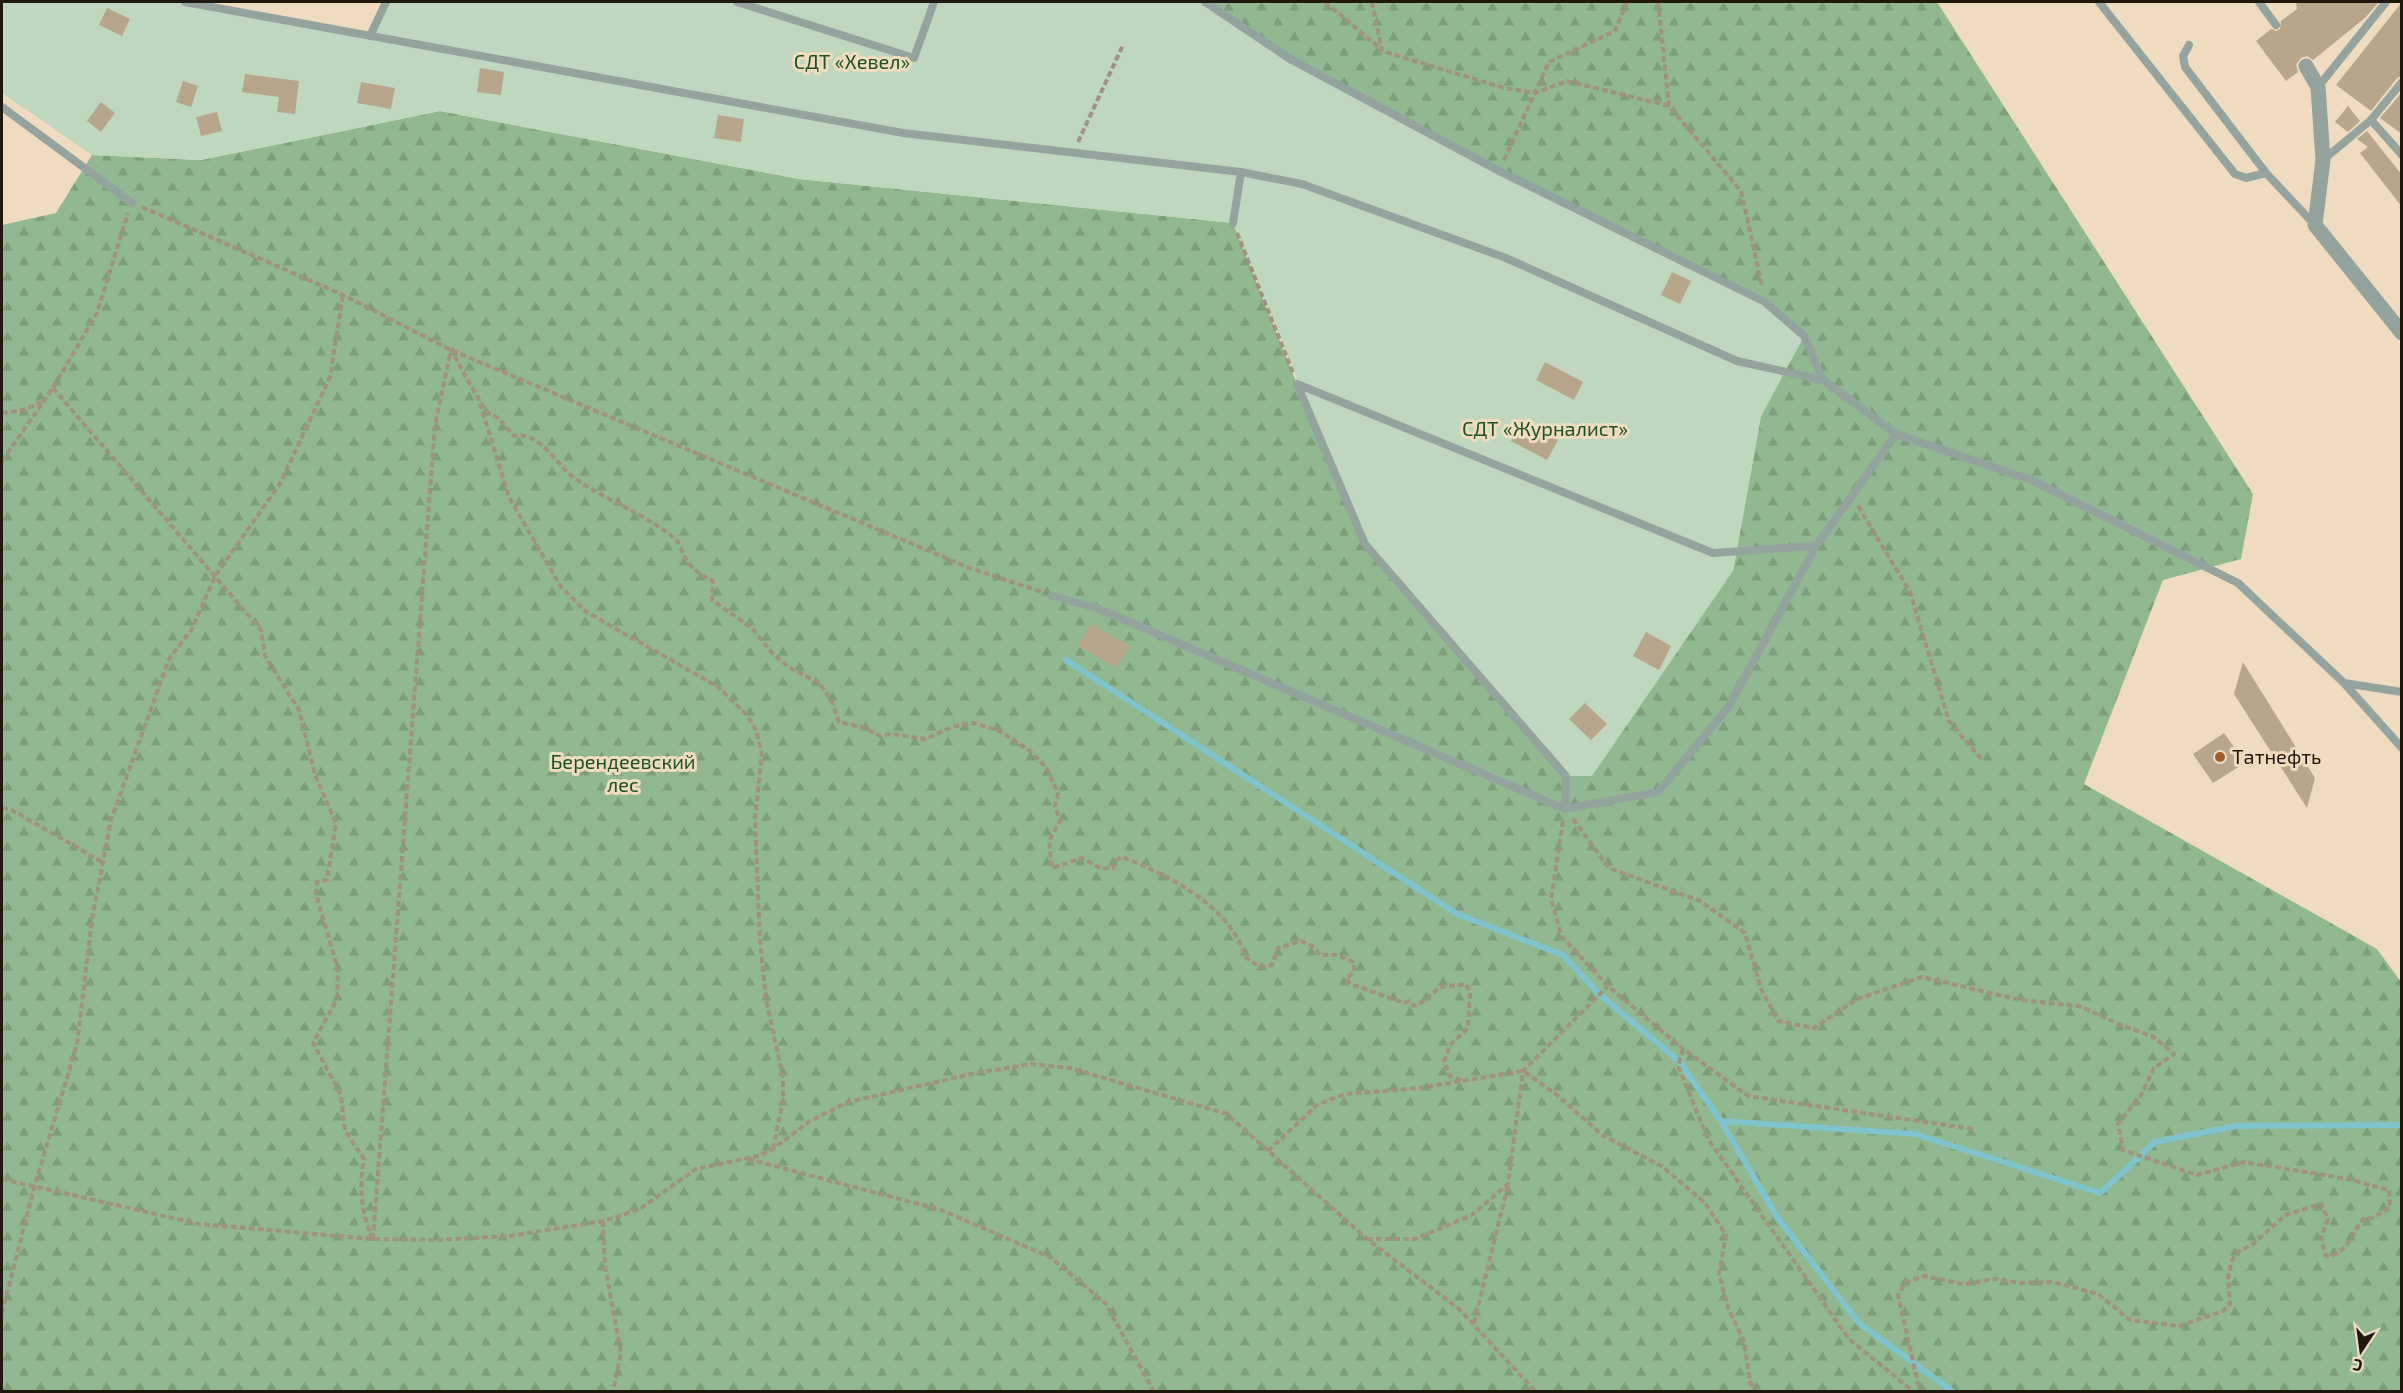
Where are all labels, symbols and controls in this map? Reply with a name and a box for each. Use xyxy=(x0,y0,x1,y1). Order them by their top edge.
park label: СДТ «Хевел» xyxy=(794,49,910,73)
park label: СДТ «Журналист» xyxy=(1462,416,1628,441)
place label: Татнефть xyxy=(2232,744,2321,768)
park label: Берендеевский лес xyxy=(550,749,696,796)
marker: Татнефть xyxy=(2213,750,2227,764)
north arrow xyxy=(2331,1321,2391,1381)
text: С xyxy=(2351,1356,2364,1376)

